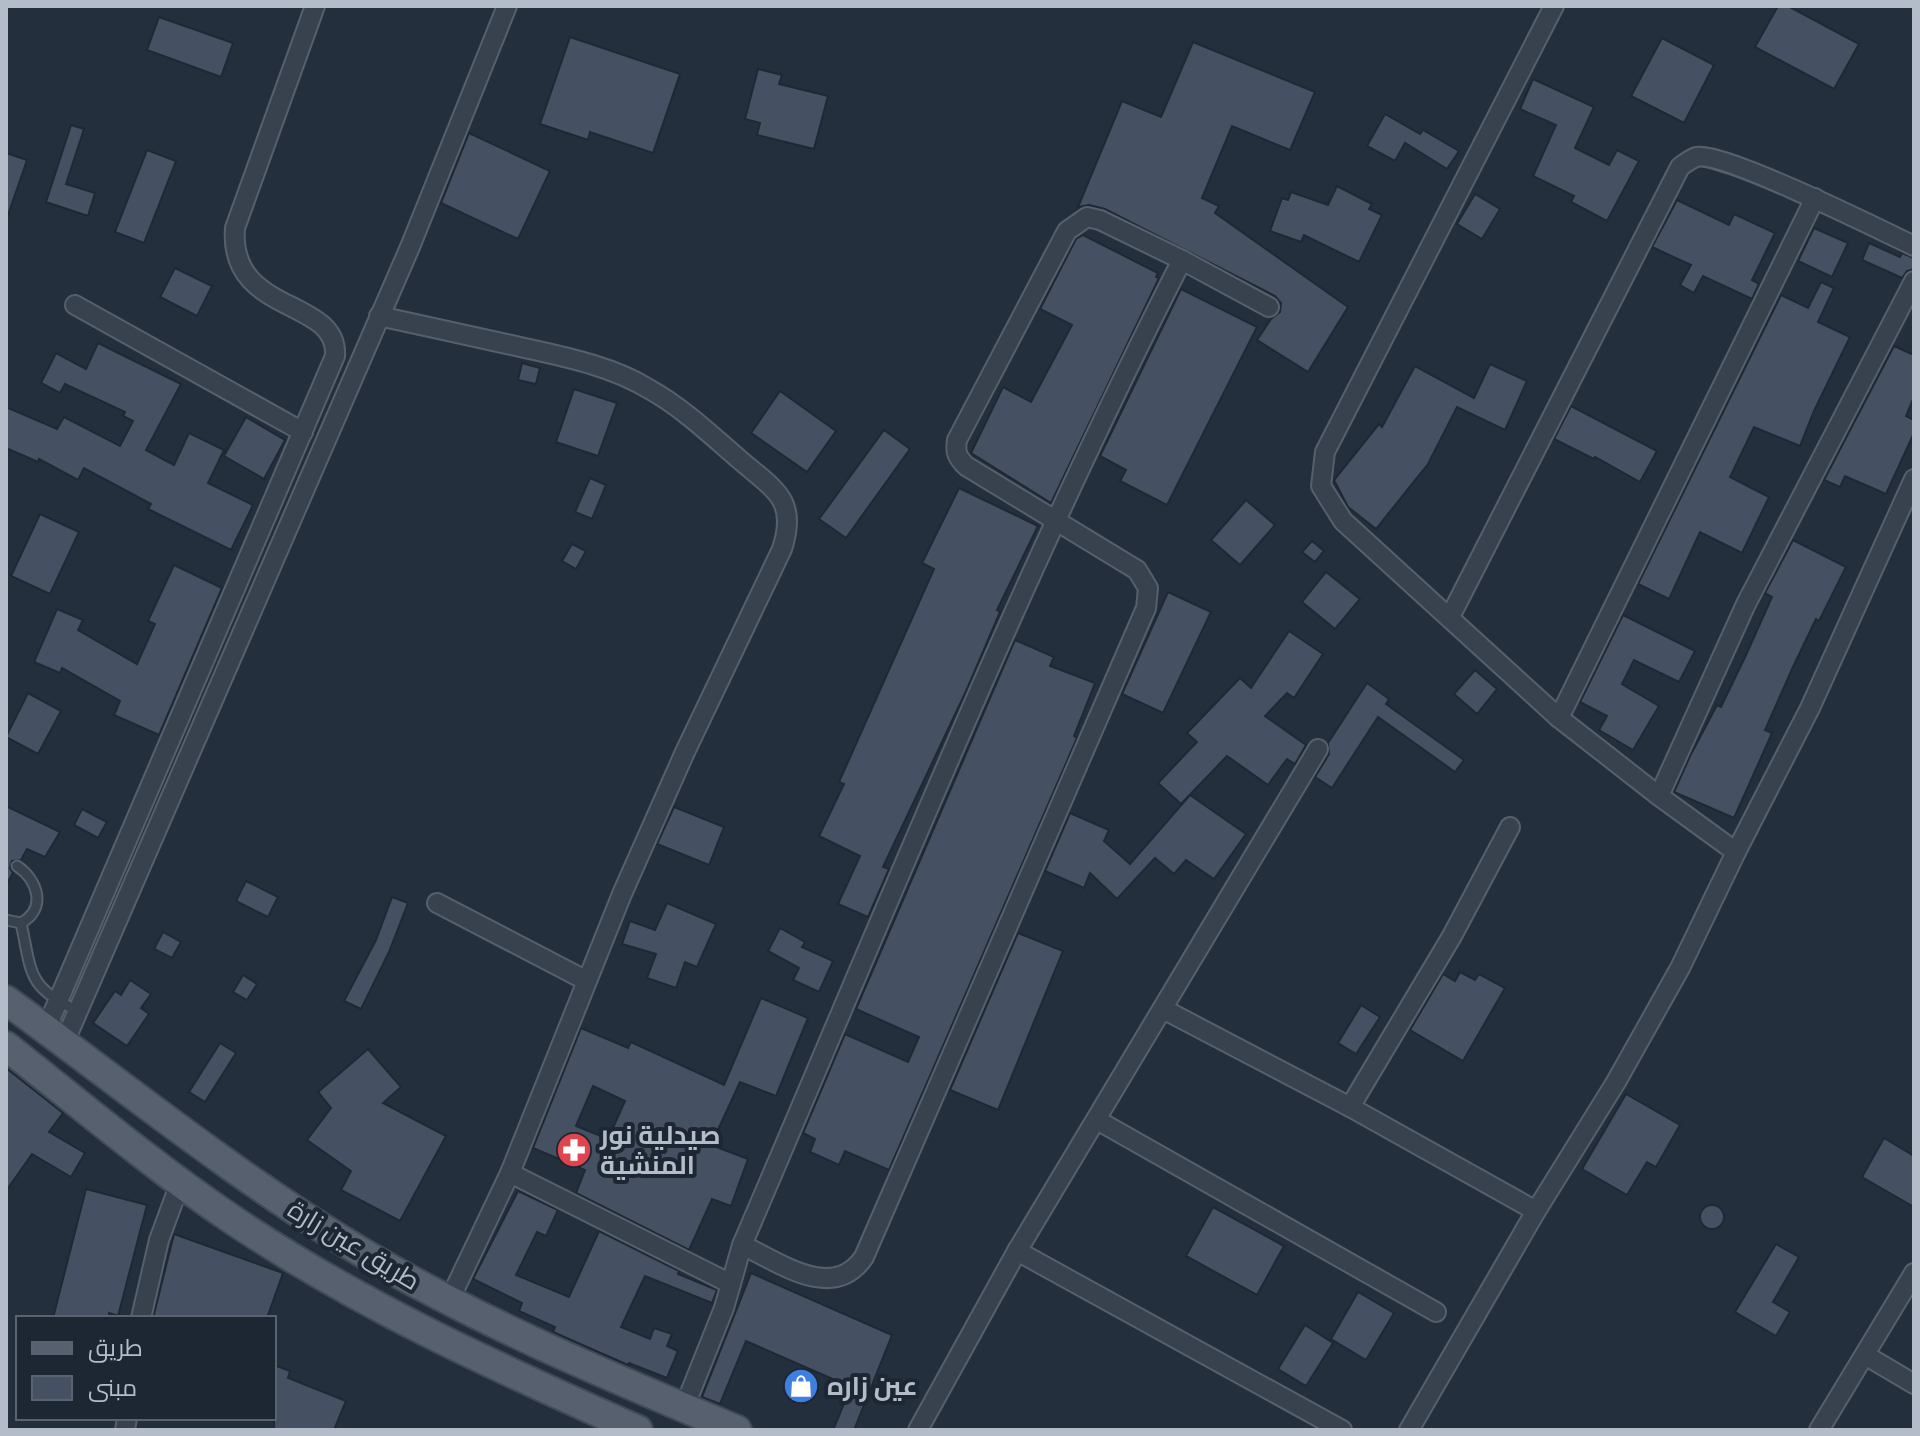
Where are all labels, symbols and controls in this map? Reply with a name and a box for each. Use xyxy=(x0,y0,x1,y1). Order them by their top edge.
place label: صيدلية نور المنشية xyxy=(599,1118,721,1180)
pharmacy icon: صيدلية نور المنشية xyxy=(555,1131,593,1169)
street label: طريق عين زارة xyxy=(282,1192,426,1297)
legend xyxy=(16,1316,276,1420)
text: طريق xyxy=(88,1332,143,1363)
shop icon: عين زاره xyxy=(782,1367,820,1405)
place label: عين زاره xyxy=(827,1369,917,1402)
text: مبنى xyxy=(88,1372,137,1402)

